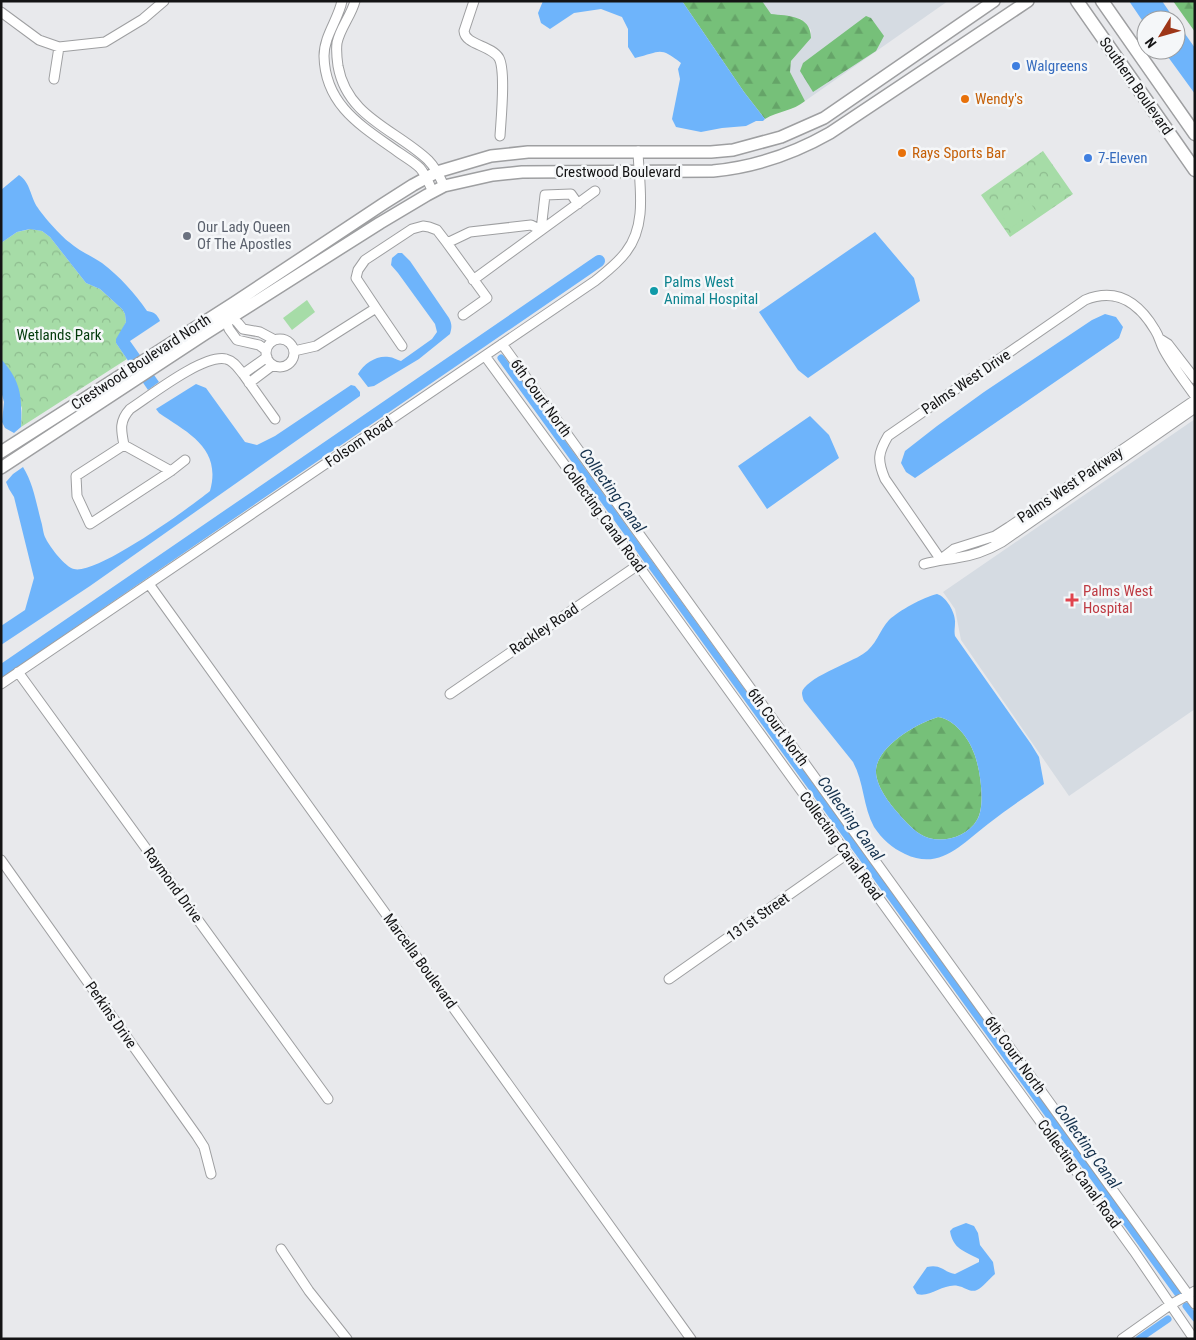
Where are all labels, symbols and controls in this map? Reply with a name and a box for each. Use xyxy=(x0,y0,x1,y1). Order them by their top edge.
north arrow xyxy=(1136,10,1186,60)
street label: Southern Boulevard xyxy=(1096,34,1176,138)
text: N xyxy=(1142,35,1160,51)
place label: Walgreens xyxy=(1026,57,1088,75)
marker: Walgreens xyxy=(1010,60,1022,72)
place label: Wendy's xyxy=(975,90,1023,108)
marker: Wendy's xyxy=(959,93,971,105)
place label: Rays Sports Bar xyxy=(912,144,1006,162)
marker: Rays Sports Bar xyxy=(896,147,908,159)
place label: 7-Eleven xyxy=(1098,149,1148,167)
marker: 7-Eleven xyxy=(1082,152,1094,164)
street label: Crestwood Boulevard xyxy=(555,163,681,181)
place label: Our Lady Queen Of The Apostles xyxy=(197,218,292,253)
marker: Our Lady Queen Of The Apostles xyxy=(181,230,193,242)
place label: Palms West Animal Hospital xyxy=(664,273,758,308)
marker: Palms West Animal Hospital xyxy=(648,285,660,297)
street label: Crestwood Boulevard North xyxy=(68,310,214,414)
park label: Wetlands Park xyxy=(16,326,102,344)
street label: Palms West Drive xyxy=(918,346,1014,418)
street label: 6th Court North xyxy=(507,355,575,441)
street label: Folsom Road xyxy=(322,413,396,471)
street label: Palms West Parkway xyxy=(1014,443,1126,527)
water label: Collecting Canal xyxy=(576,444,650,537)
street label: Collecting Canal Road xyxy=(559,460,649,576)
place label: Palms West Hospital xyxy=(1083,582,1153,617)
marker: Palms West Hospital xyxy=(1065,593,1079,607)
street label: Rackley Road xyxy=(506,599,582,659)
street label: 6th Court North xyxy=(744,684,812,770)
water label: Collecting Canal xyxy=(814,772,888,865)
street label: Collecting Canal Road xyxy=(796,788,886,904)
street label: Raymond Drive xyxy=(140,844,206,926)
street label: 131st Street xyxy=(723,889,793,945)
street label: Marcella Boulevard xyxy=(379,910,461,1012)
street label: Perkins Drive xyxy=(81,978,141,1052)
street label: 6th Court North xyxy=(981,1012,1049,1098)
water label: Collecting Canal xyxy=(1051,1100,1125,1193)
street label: Collecting Canal Road xyxy=(1034,1116,1124,1232)

